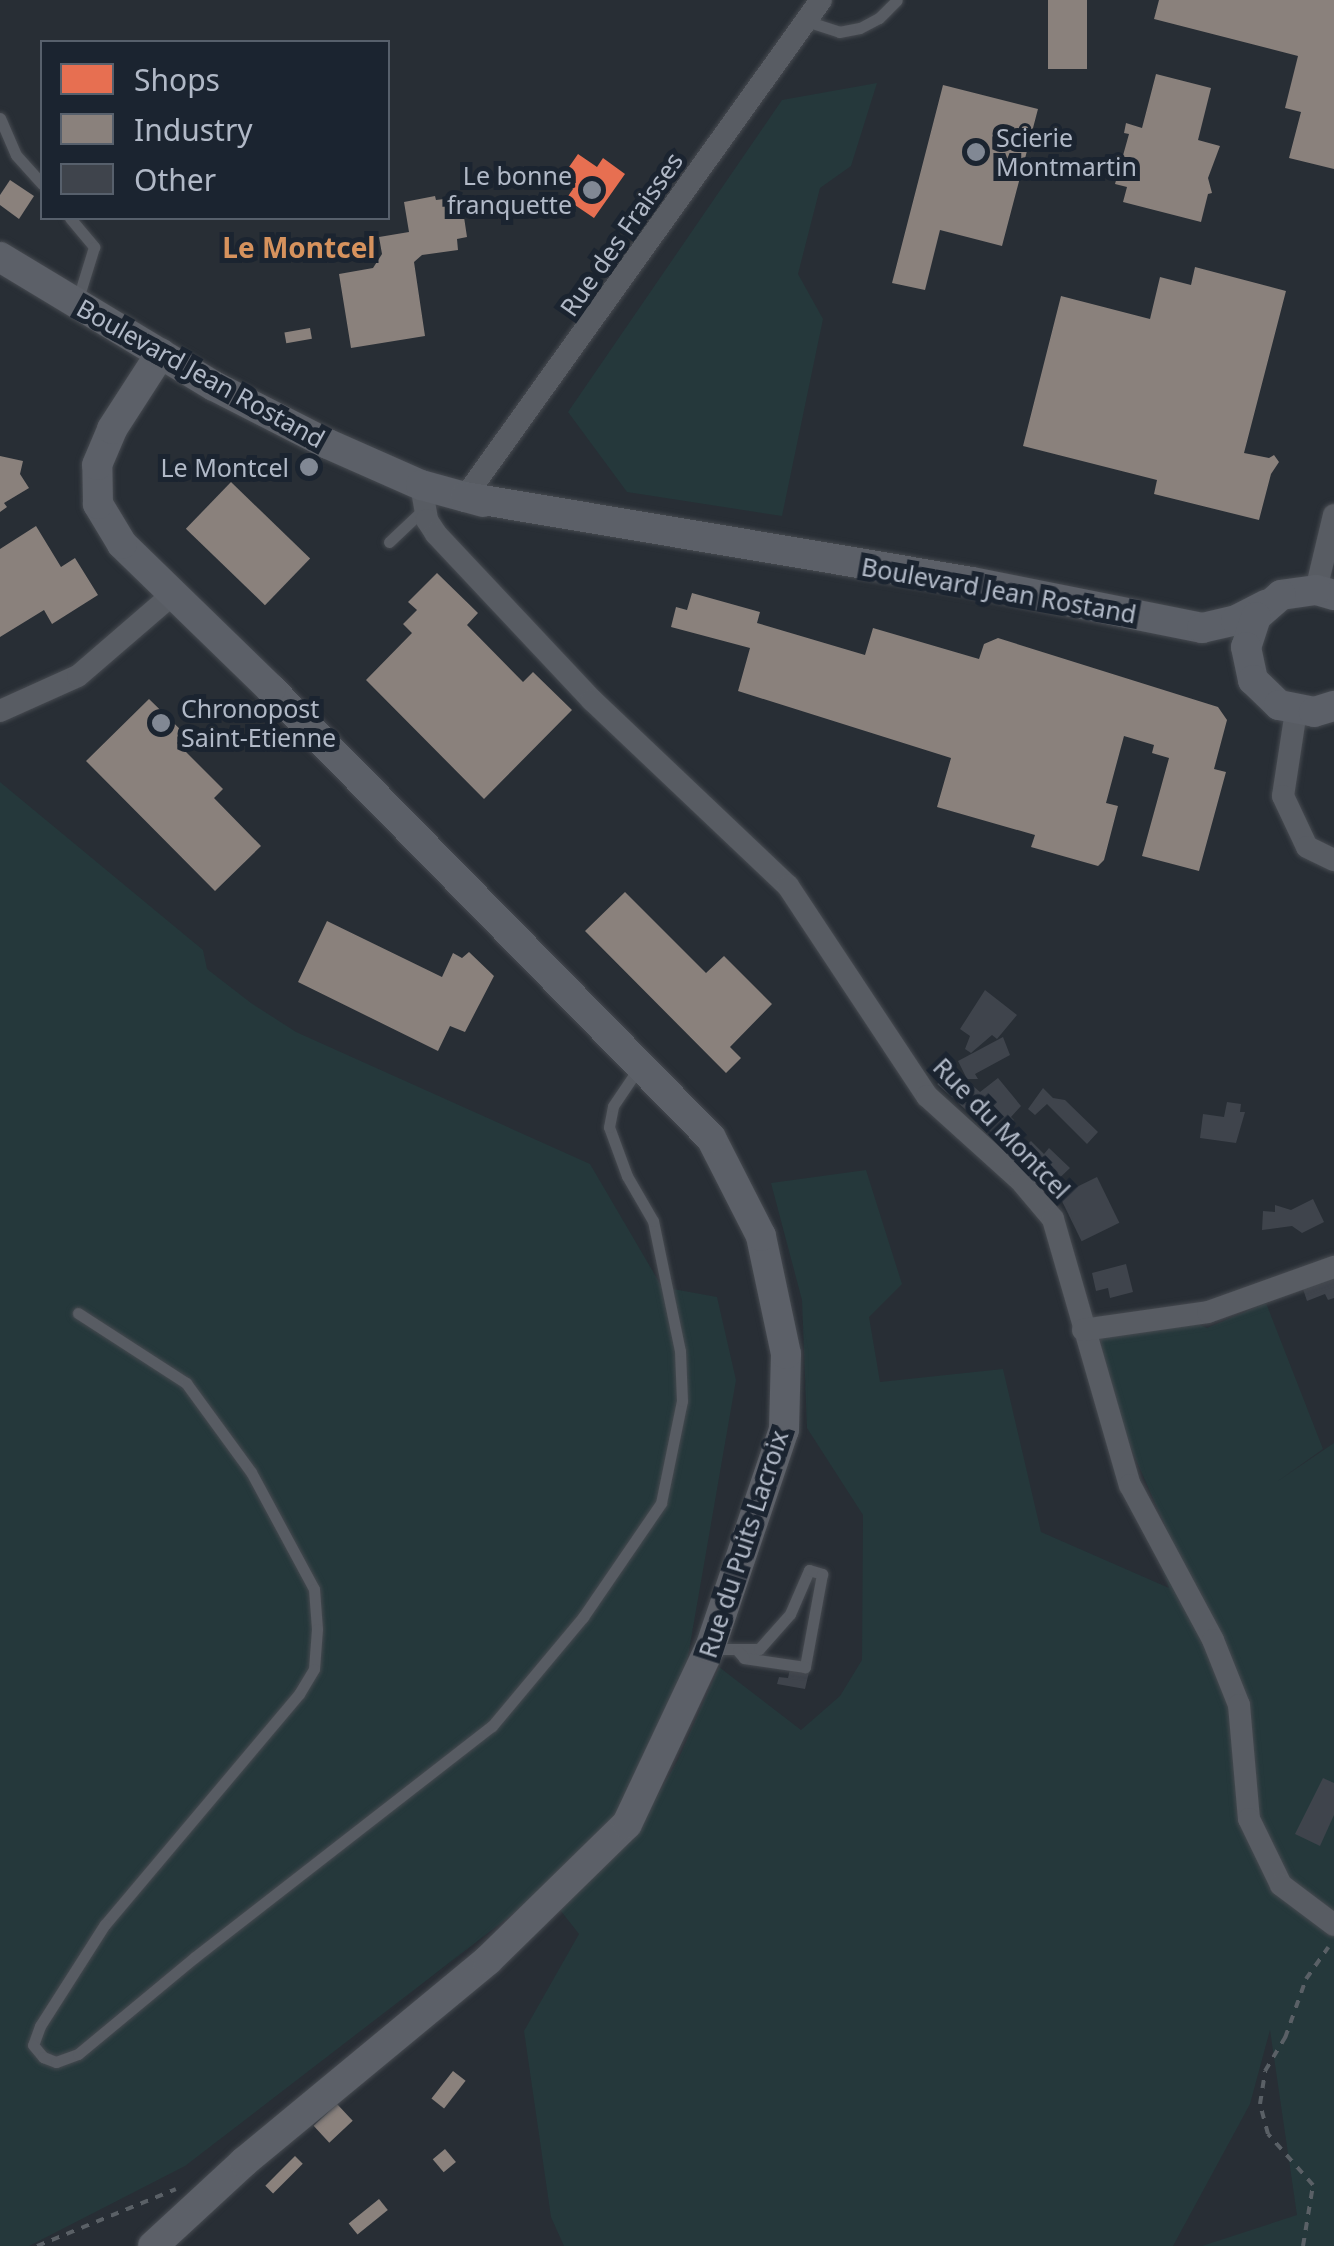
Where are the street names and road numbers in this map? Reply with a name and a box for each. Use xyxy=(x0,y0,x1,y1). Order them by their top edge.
street label: Rue des Fraisses xyxy=(553,146,689,322)
street label: Boulevard Jean Rostand xyxy=(72,292,330,454)
street label: Boulevard Jean Rostand xyxy=(859,551,1139,629)
street label: Rue du Montcel xyxy=(927,1051,1077,1205)
street label: Rue du Puits Lacroix xyxy=(692,1427,794,1661)

